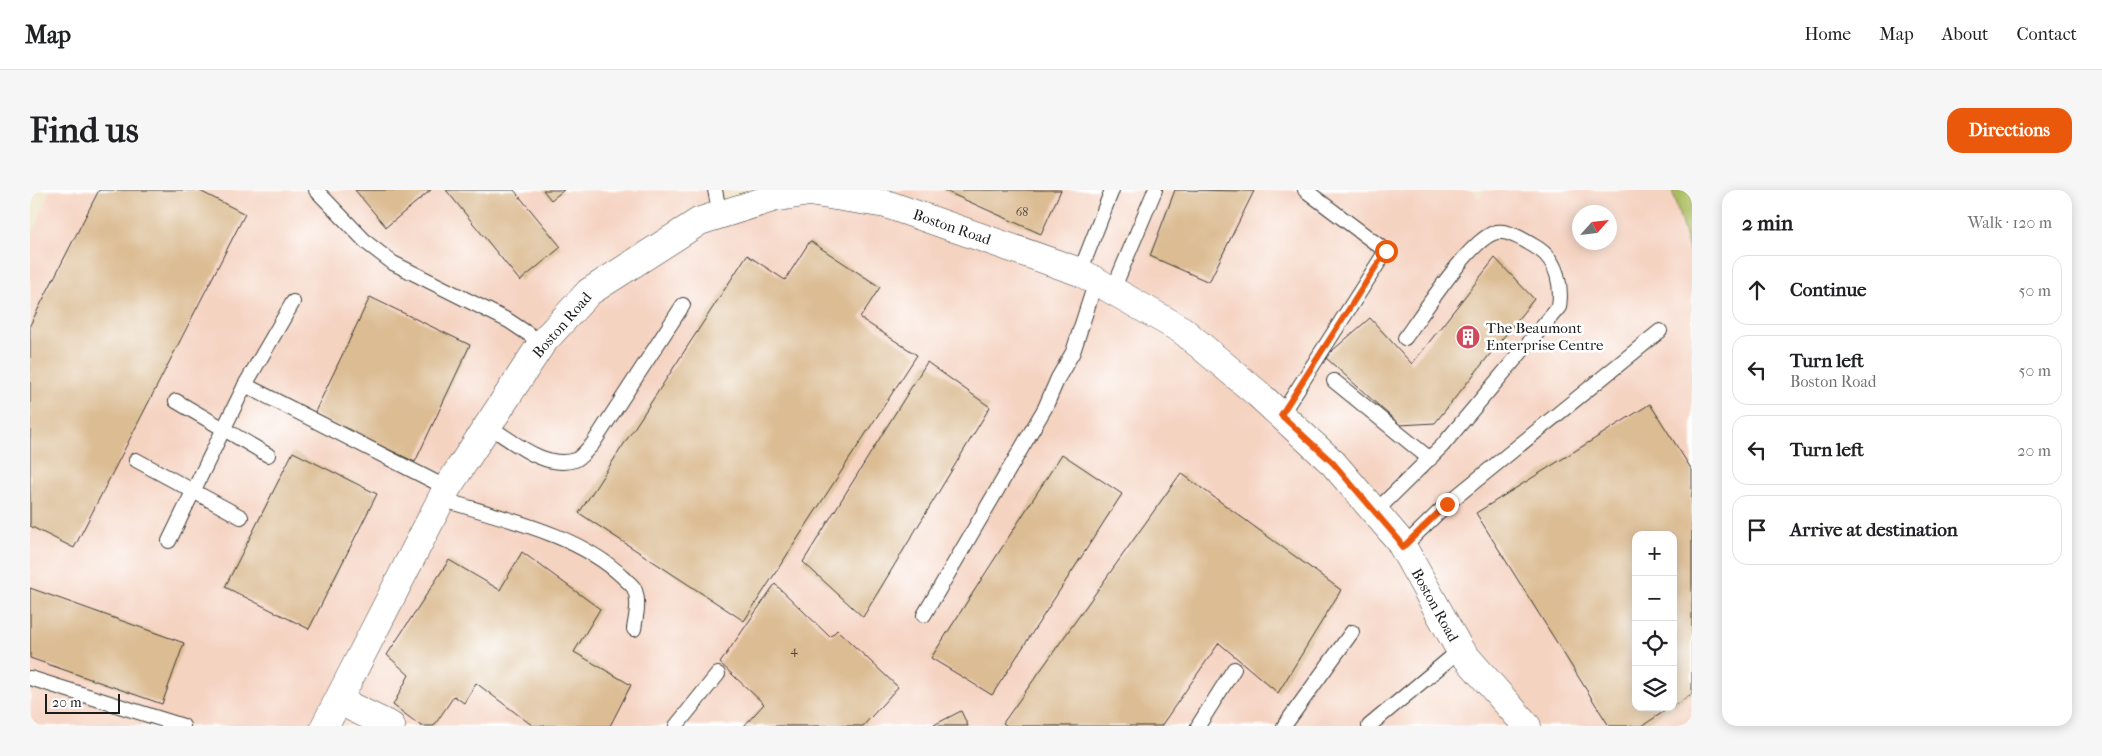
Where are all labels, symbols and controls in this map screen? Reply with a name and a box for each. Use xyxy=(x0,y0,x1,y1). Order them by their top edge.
text: Map xyxy=(25,21,71,49)
text: Home xyxy=(1804,24,1851,45)
text: Map xyxy=(1879,24,1914,45)
text: About xyxy=(1942,24,1988,45)
text: Contact xyxy=(2016,24,2077,45)
button: Directions xyxy=(1947,108,2072,153)
text: Find us xyxy=(30,110,139,151)
street label: Boston Road xyxy=(911,205,994,249)
house number: 68 xyxy=(1016,205,1028,219)
north arrow xyxy=(1572,205,1617,250)
text: 2 min xyxy=(1742,211,1793,235)
text: Walk · 120 m xyxy=(1968,213,2052,232)
route start xyxy=(1375,240,1398,263)
icon: ahead xyxy=(1743,276,1771,304)
text: Continue xyxy=(1790,279,1866,301)
text: 50 m xyxy=(2019,281,2051,300)
street label: Boston Road xyxy=(529,288,596,362)
place label: The Beaumont Enterprise Centre xyxy=(1486,319,1604,354)
building icon: The Beaumont Enterprise Centre xyxy=(1455,324,1481,350)
text: Turn left xyxy=(1790,350,1864,372)
icon: left xyxy=(1743,356,1771,384)
text: 50 m xyxy=(2019,361,2051,380)
text: Boston Road xyxy=(1790,372,1876,391)
icon: left xyxy=(1743,436,1771,464)
text: Turn left xyxy=(1790,439,1864,461)
text: 20 m xyxy=(2017,441,2051,460)
route end xyxy=(1436,493,1459,516)
icon: arrive xyxy=(1743,516,1771,544)
text: Arrive at destination xyxy=(1790,519,1958,541)
map controls xyxy=(1632,531,1677,711)
button: + xyxy=(1632,531,1677,576)
street label: Boston Road xyxy=(1407,565,1463,646)
button: − xyxy=(1632,576,1677,621)
button: locate xyxy=(1632,621,1677,666)
house number: 4 xyxy=(790,643,798,657)
button: layers xyxy=(1632,666,1677,711)
scale bar xyxy=(45,691,120,714)
text: 20 m xyxy=(52,694,82,711)

